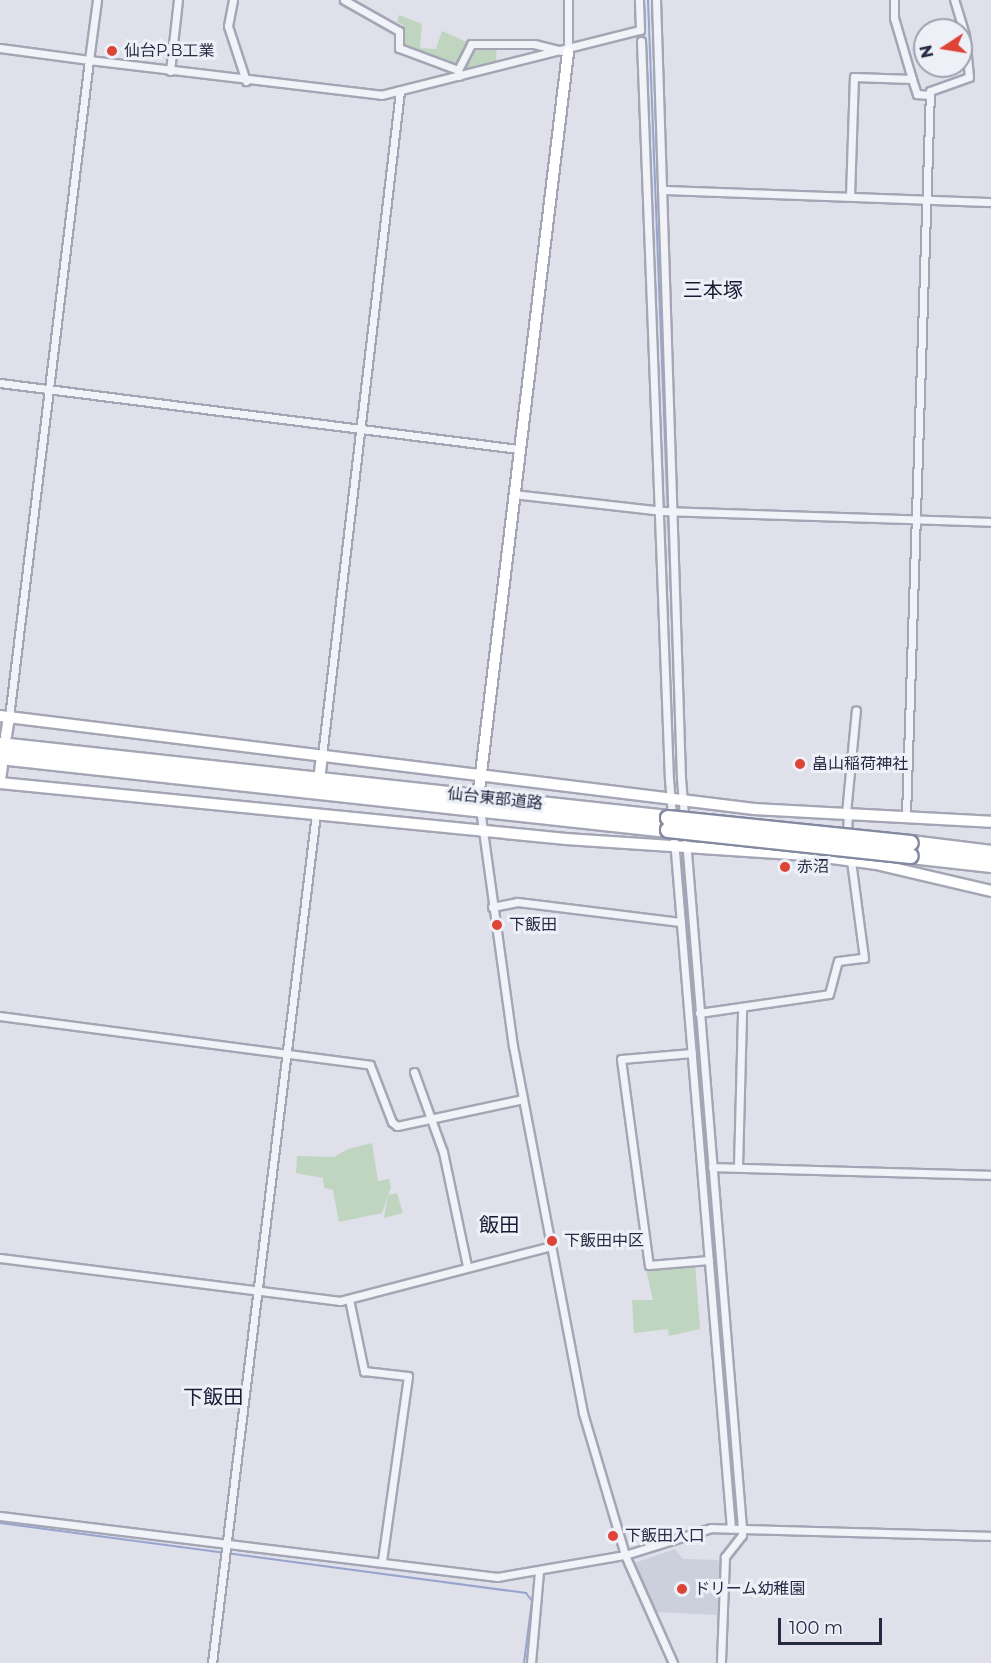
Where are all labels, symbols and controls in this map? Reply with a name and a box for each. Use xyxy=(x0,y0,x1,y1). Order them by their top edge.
north arrow xyxy=(913,18,973,78)
place label: 仙台P.B工業 xyxy=(124,41,214,61)
text: N xyxy=(916,43,937,60)
marker: 仙台P.B工業 xyxy=(105,44,119,58)
district label: 三本塚 xyxy=(683,278,743,302)
place label: 畠山稲荷神社 xyxy=(812,754,908,774)
marker: 畠山稲荷神社 xyxy=(793,757,807,771)
street label: 仙台東部道路 xyxy=(446,784,544,814)
place label: 赤沼 xyxy=(797,857,829,877)
marker: 赤沼 xyxy=(778,860,792,874)
place label: 下飯田 xyxy=(509,915,557,935)
marker: 下飯田 xyxy=(490,918,504,932)
district label: 飯田 xyxy=(479,1213,519,1237)
place label: 下飯田中区 xyxy=(564,1231,644,1251)
marker: 下飯田中区 xyxy=(545,1234,559,1248)
district label: 下飯田 xyxy=(183,1385,243,1409)
place label: 下飯田入口 xyxy=(625,1526,705,1546)
marker: 下飯田入口 xyxy=(606,1529,620,1543)
place label: ドリーム幼稚園 xyxy=(694,1579,806,1599)
marker: ドリーム幼稚園 xyxy=(675,1582,689,1596)
scale bar xyxy=(781,1606,884,1644)
text: 100 m xyxy=(789,1617,843,1639)

